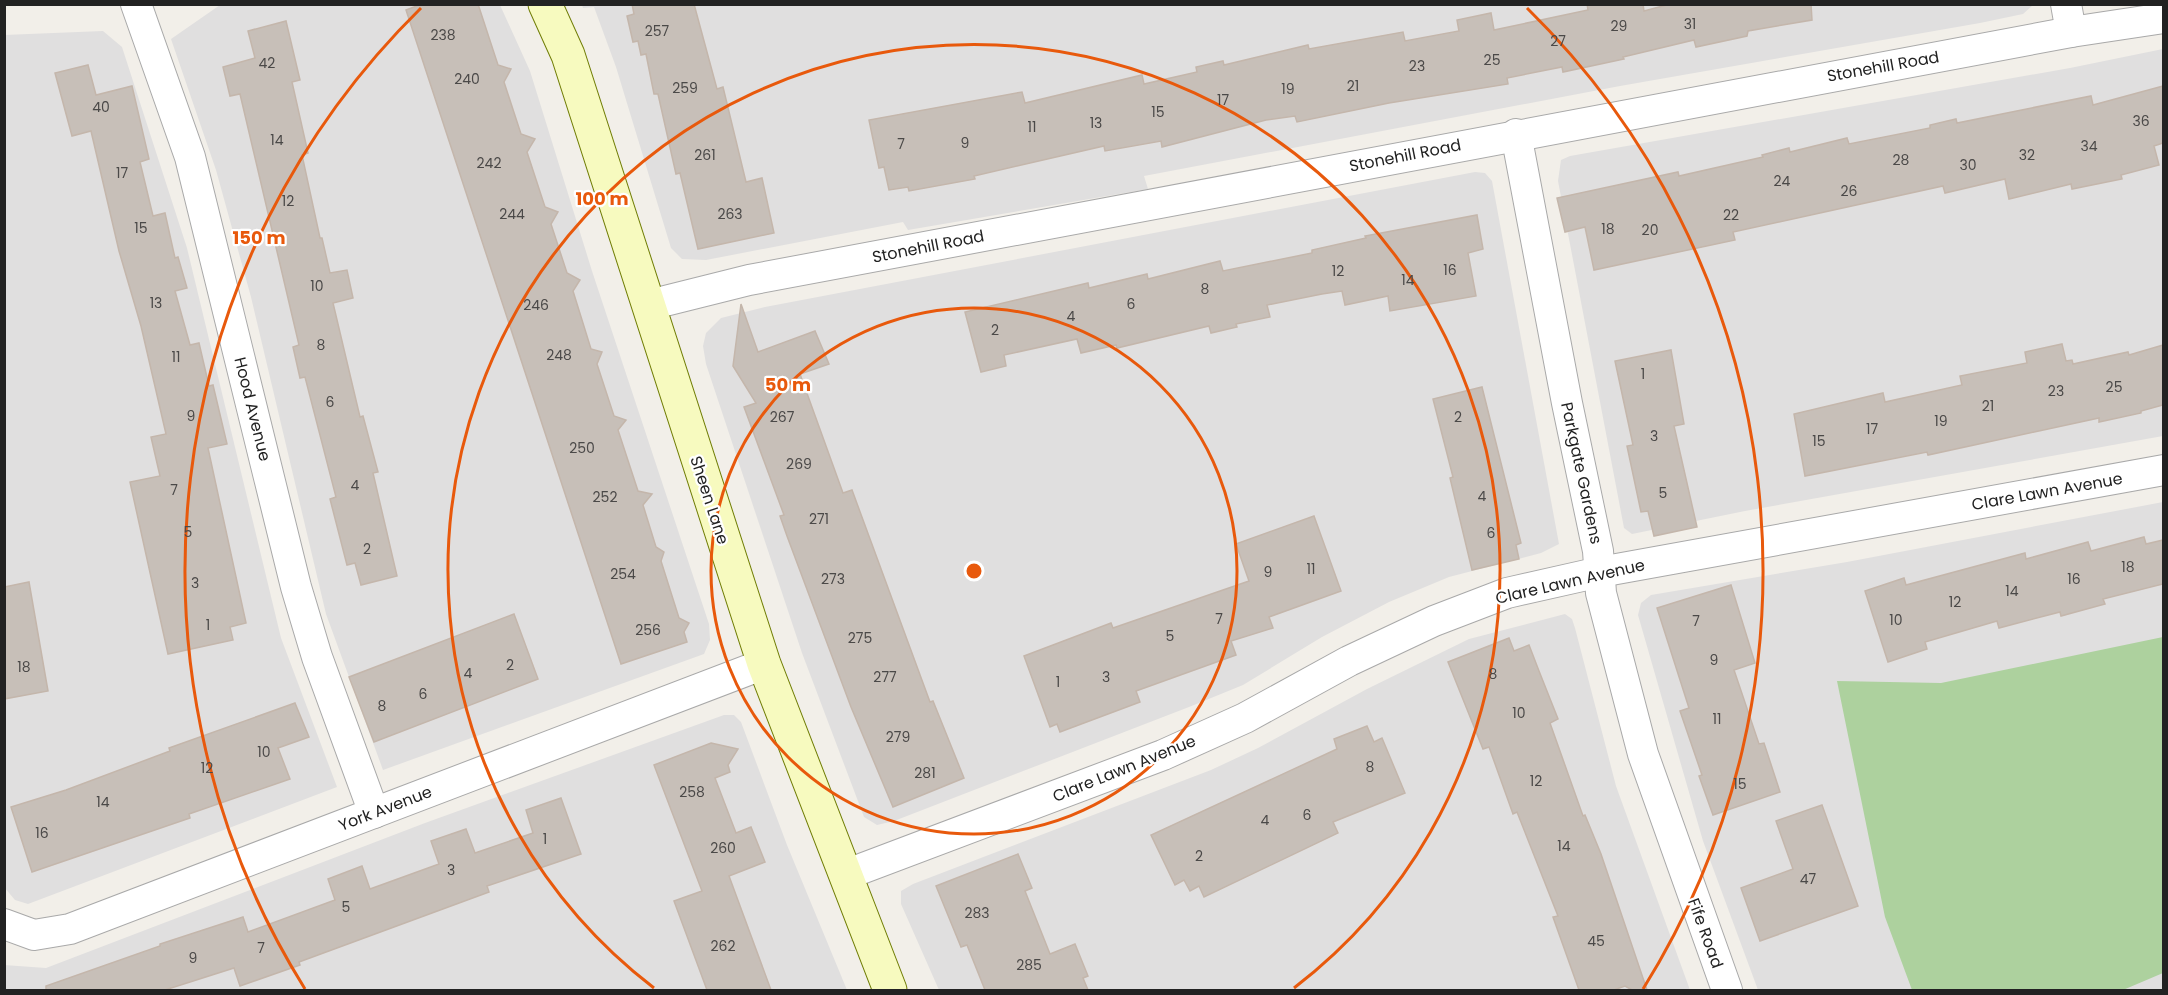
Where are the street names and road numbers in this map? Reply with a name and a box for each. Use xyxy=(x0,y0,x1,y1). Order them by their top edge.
street label: Stonehill Road xyxy=(1825,45,1941,88)
street label: Stonehill Road xyxy=(1347,133,1463,178)
street label: Stonehill Road xyxy=(870,224,986,269)
street label: Hood Avenue xyxy=(228,355,277,464)
street label: Parkgate Gardens xyxy=(1555,400,1608,546)
street label: Sheen Lane xyxy=(684,453,735,547)
street label: Clare Lawn Avenue xyxy=(1970,467,2124,516)
street label: Clare Lawn Avenue xyxy=(1493,553,1647,610)
street label: Clare Lawn Avenue xyxy=(1049,729,1199,808)
street label: York Avenue xyxy=(335,780,435,837)
street label: Fife Road xyxy=(1682,895,1729,971)

